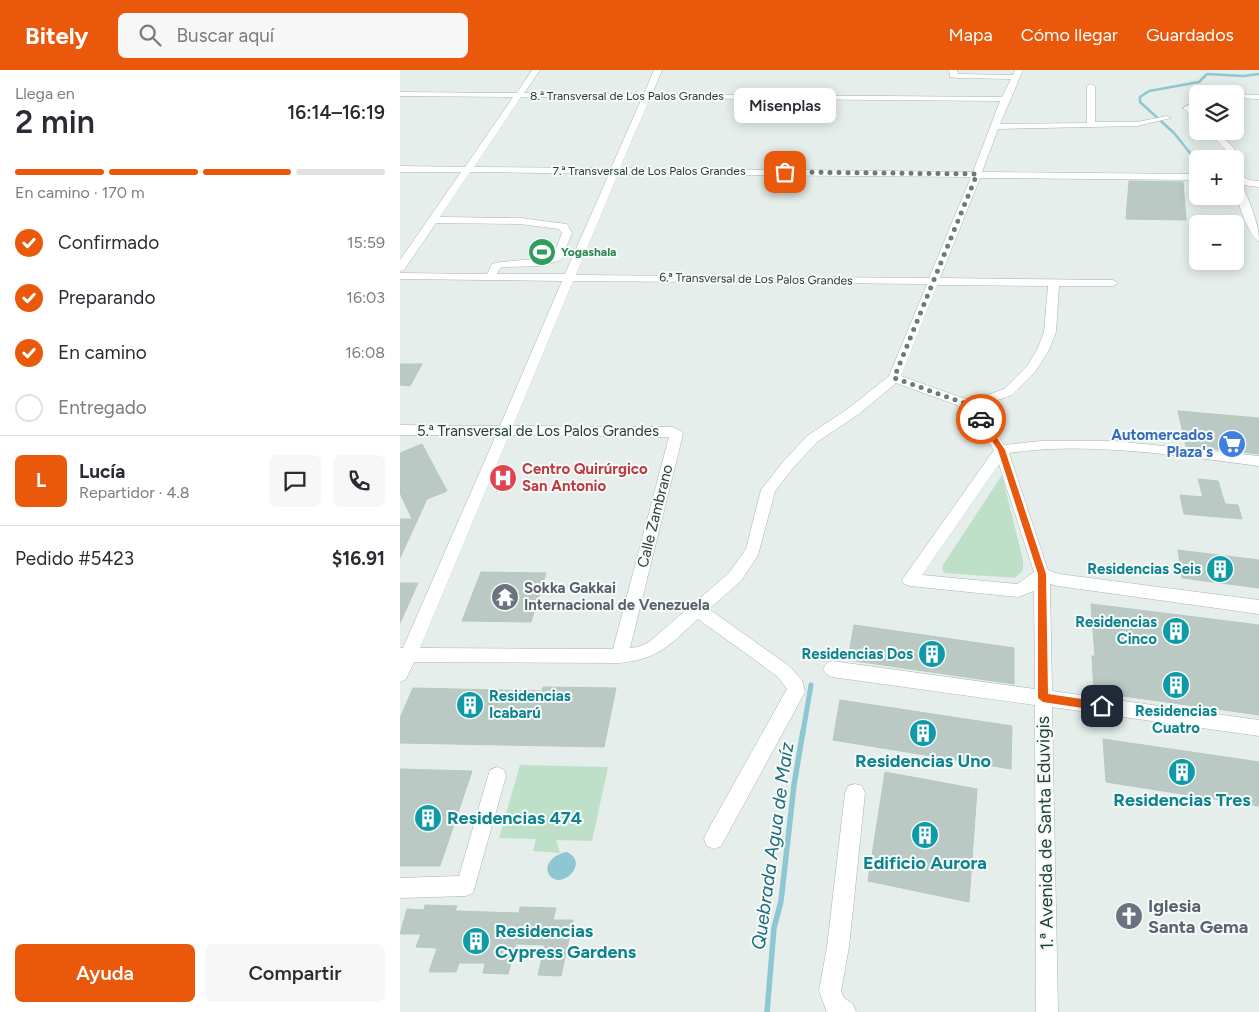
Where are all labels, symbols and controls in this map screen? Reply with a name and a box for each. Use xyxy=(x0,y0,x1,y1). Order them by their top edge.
search box xyxy=(118,13,468,58)
text: Bitely xyxy=(25,21,88,50)
icon: search xyxy=(136,21,164,49)
text: Buscar aquí xyxy=(176,24,274,47)
text: Mapa xyxy=(948,24,993,46)
text: Cómo llegar xyxy=(1021,24,1118,46)
text: Guardados xyxy=(1146,24,1234,46)
text: Llega en xyxy=(15,84,75,103)
map controls xyxy=(1189,85,1244,270)
button: layers xyxy=(1189,85,1244,140)
callout: Misenplas xyxy=(734,87,836,122)
street label: 8.ª Transversal de Los Palos Grandes xyxy=(530,89,724,103)
text: Misenplas xyxy=(749,96,821,115)
text: 16:14–16:19 xyxy=(287,101,385,124)
text: 2 min xyxy=(15,103,95,141)
button: + xyxy=(1189,150,1244,205)
pin xyxy=(764,151,806,193)
icon: bag xyxy=(771,158,799,186)
street label: 7.ª Transversal de Los Palos Grandes xyxy=(552,164,746,178)
text: En camino · 170 m xyxy=(15,183,145,202)
button: − xyxy=(1189,215,1244,270)
icon: check xyxy=(15,229,43,257)
text: Confirmado xyxy=(58,231,159,254)
text: 15:59 xyxy=(347,233,385,252)
sports icon: Yogashala xyxy=(527,237,557,267)
place label: Yogashala xyxy=(561,245,617,259)
street label: 6.ª Transversal de Los Palos Grandes xyxy=(659,270,853,288)
icon: check xyxy=(15,284,43,312)
text: Preparando xyxy=(58,286,156,309)
text: 16:03 xyxy=(346,288,385,307)
icon: check xyxy=(15,339,43,367)
text: En camino xyxy=(58,341,147,364)
text: 16:08 xyxy=(345,343,385,362)
courier xyxy=(956,394,1006,444)
text: Entregado xyxy=(58,396,147,419)
icon: car xyxy=(967,405,995,433)
street label: 5.ª Transversal de Los Palos Grandes xyxy=(417,422,659,440)
place label: Automercados Plaza's xyxy=(1111,426,1213,461)
supermarket icon: Automercados Plaza's xyxy=(1217,429,1247,459)
button: chat xyxy=(269,455,321,507)
button: phone xyxy=(333,455,385,507)
text: Lucía xyxy=(79,460,125,483)
place label: Centro Quirúrgico San Antonio xyxy=(522,460,648,495)
street label: Calle Zambrano xyxy=(633,462,677,569)
hospital icon: Centro Quirúrgico San Antonio xyxy=(488,463,518,493)
text: L xyxy=(36,469,46,492)
text: Repartidor · 4.8 xyxy=(79,483,190,502)
text: Pedido #5423 xyxy=(15,547,134,570)
text: $16.91 xyxy=(332,547,385,570)
building icon: Residencias Seis xyxy=(1205,554,1235,584)
place label: Residencias Seis xyxy=(1087,560,1201,578)
place label: Sokka Gakkai Internacional de Venezuela xyxy=(524,579,710,614)
temple icon: Sokka Gakkai Internacional de Venezuela xyxy=(490,582,520,612)
place label: Residencias Cinco xyxy=(1075,613,1157,648)
building icon: Residencias Cinco xyxy=(1161,616,1191,646)
building icon: Residencias Dos xyxy=(917,639,947,669)
place label: Residencias Dos xyxy=(801,645,913,663)
building icon: Residencias Cuatro xyxy=(1161,670,1191,700)
pin xyxy=(1081,685,1123,727)
place label: Residencias Icabarú xyxy=(489,687,571,722)
building icon: Residencias Icabarú xyxy=(455,690,485,720)
icon: home xyxy=(1088,692,1116,720)
place label: Residencias Cuatro xyxy=(1135,702,1217,737)
street label: 1.ª Avenida de Santa Eduvigis xyxy=(1032,716,1058,950)
building icon: Residencias Uno xyxy=(908,718,938,748)
water label: Quebrada Agua de Maíz xyxy=(747,740,799,951)
place label: Residencias Uno xyxy=(855,750,991,772)
building icon: Residencias Tres xyxy=(1167,757,1197,787)
place label: Residencias Tres xyxy=(1113,789,1251,811)
building icon: Residencias 474 xyxy=(413,803,443,833)
place label: Residencias 474 xyxy=(447,807,582,829)
building icon: Edificio Aurora xyxy=(910,820,940,850)
place label: Edificio Aurora xyxy=(863,852,987,874)
place label: Iglesia Santa Gema xyxy=(1148,895,1248,938)
church icon: Iglesia Santa Gema xyxy=(1114,901,1144,931)
place label: Residencias Cypress Gardens xyxy=(495,920,637,963)
building icon: Residencias Cypress Gardens xyxy=(461,926,491,956)
button: Ayuda xyxy=(15,944,195,1002)
button: Compartir xyxy=(205,944,385,1002)

